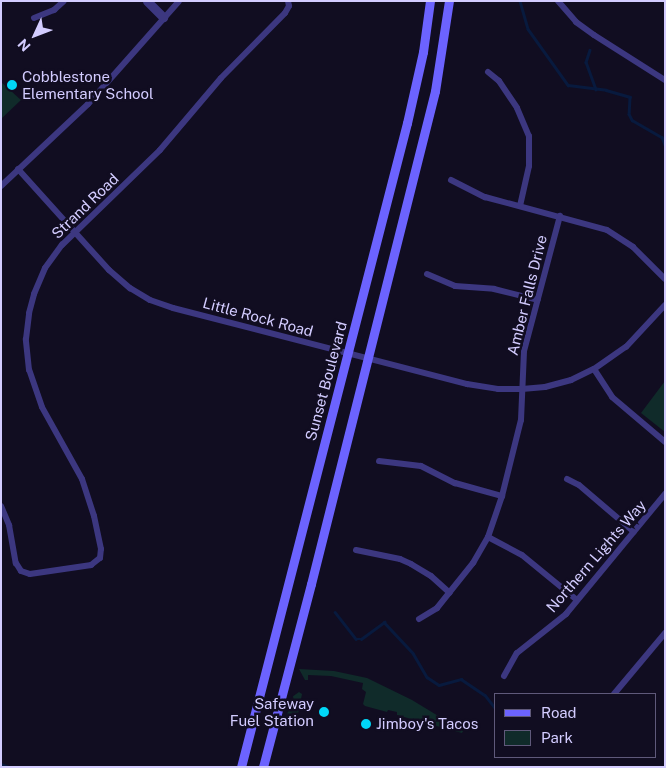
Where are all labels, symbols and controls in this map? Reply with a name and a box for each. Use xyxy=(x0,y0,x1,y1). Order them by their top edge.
north arrow xyxy=(10,10,60,60)
text: N xyxy=(14,36,34,55)
place label: Cobblestone Elementary School xyxy=(22,67,154,102)
marker: Cobblestone Elementary School xyxy=(6,79,18,91)
street label: Strand Road xyxy=(48,170,122,242)
street label: Amber Falls Drive xyxy=(503,233,551,357)
street label: Little Rock Road xyxy=(201,294,315,340)
street label: Sunset Boulevard xyxy=(301,319,351,443)
street label: Northern Lights Way xyxy=(542,496,650,616)
legend xyxy=(493,693,656,758)
place label: Safeway Fuel Station xyxy=(230,694,314,729)
text: Road xyxy=(541,704,577,721)
marker: Safeway Fuel Station xyxy=(318,706,330,718)
place label: Jimboy's Tacos xyxy=(376,715,478,733)
marker: Jimboy's Tacos xyxy=(360,718,372,730)
text: Park xyxy=(541,729,573,746)

